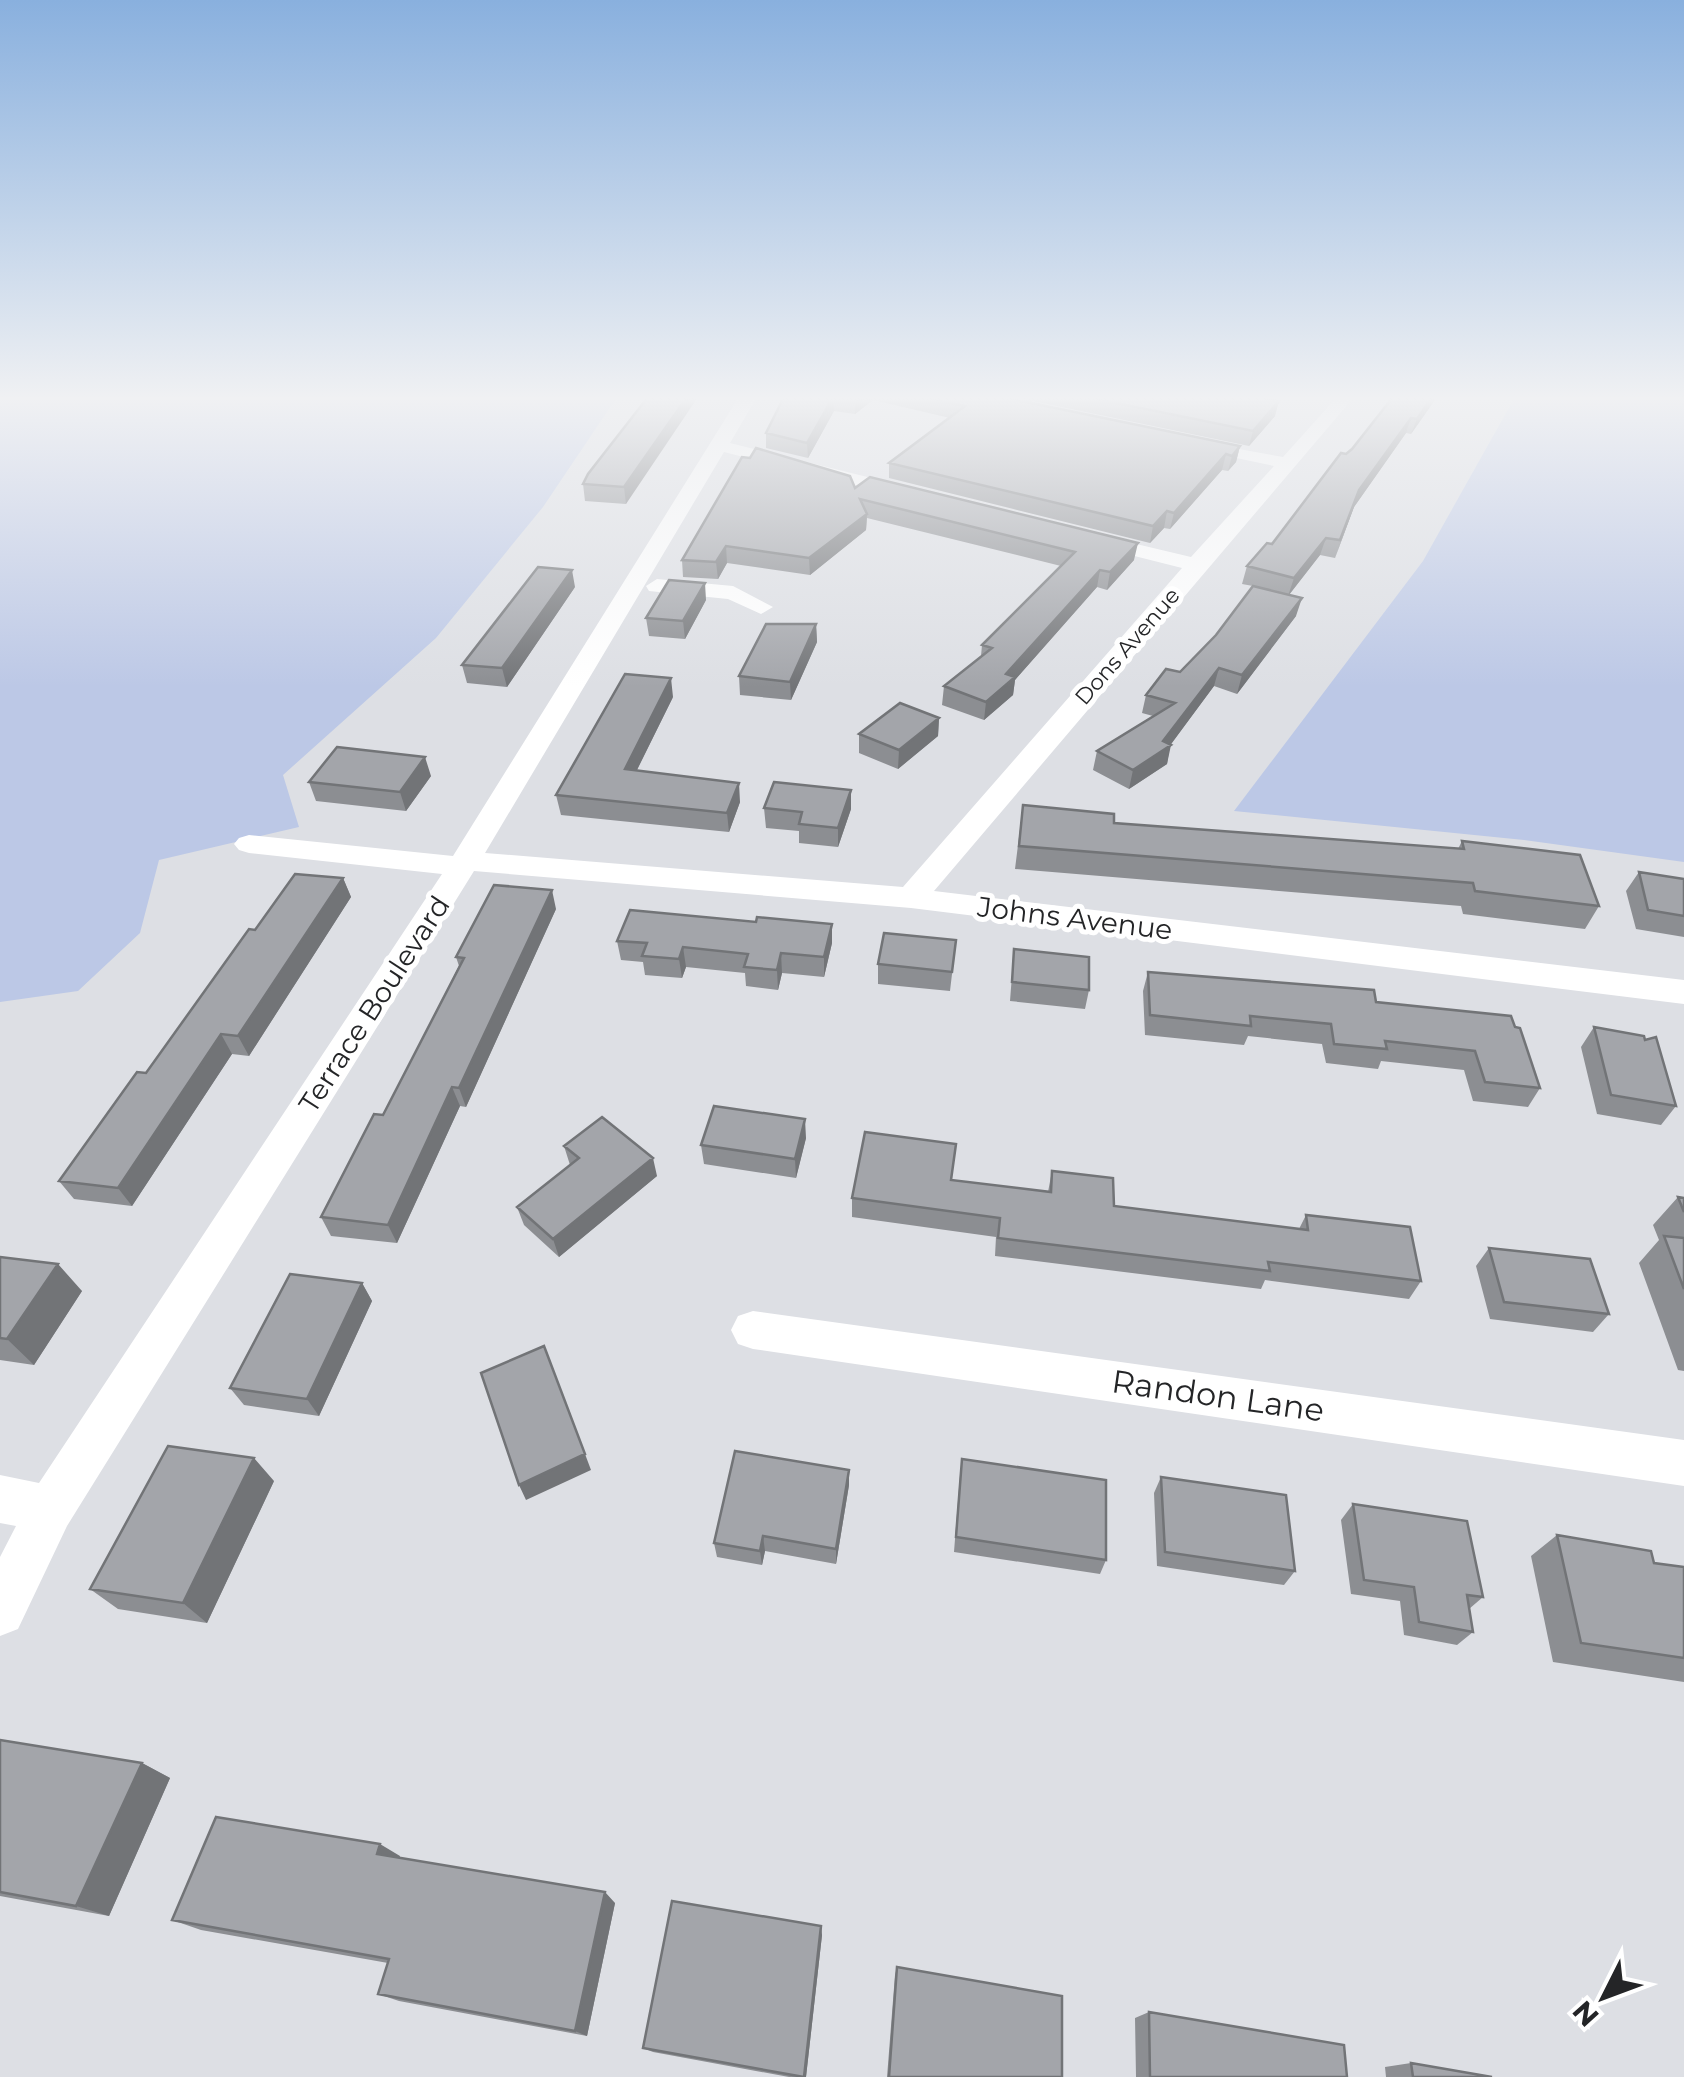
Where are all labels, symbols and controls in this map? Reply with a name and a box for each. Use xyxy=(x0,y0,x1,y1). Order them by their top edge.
street label: Dons Avenue xyxy=(1069,582,1186,710)
street label: Terrace Boulevard xyxy=(291,889,457,1119)
street label: Johns Avenue xyxy=(975,889,1174,947)
street label: Randon Lane xyxy=(1109,1361,1327,1430)
north arrow xyxy=(1554,1947,1654,2047)
text: N xyxy=(1565,1994,1606,2034)

